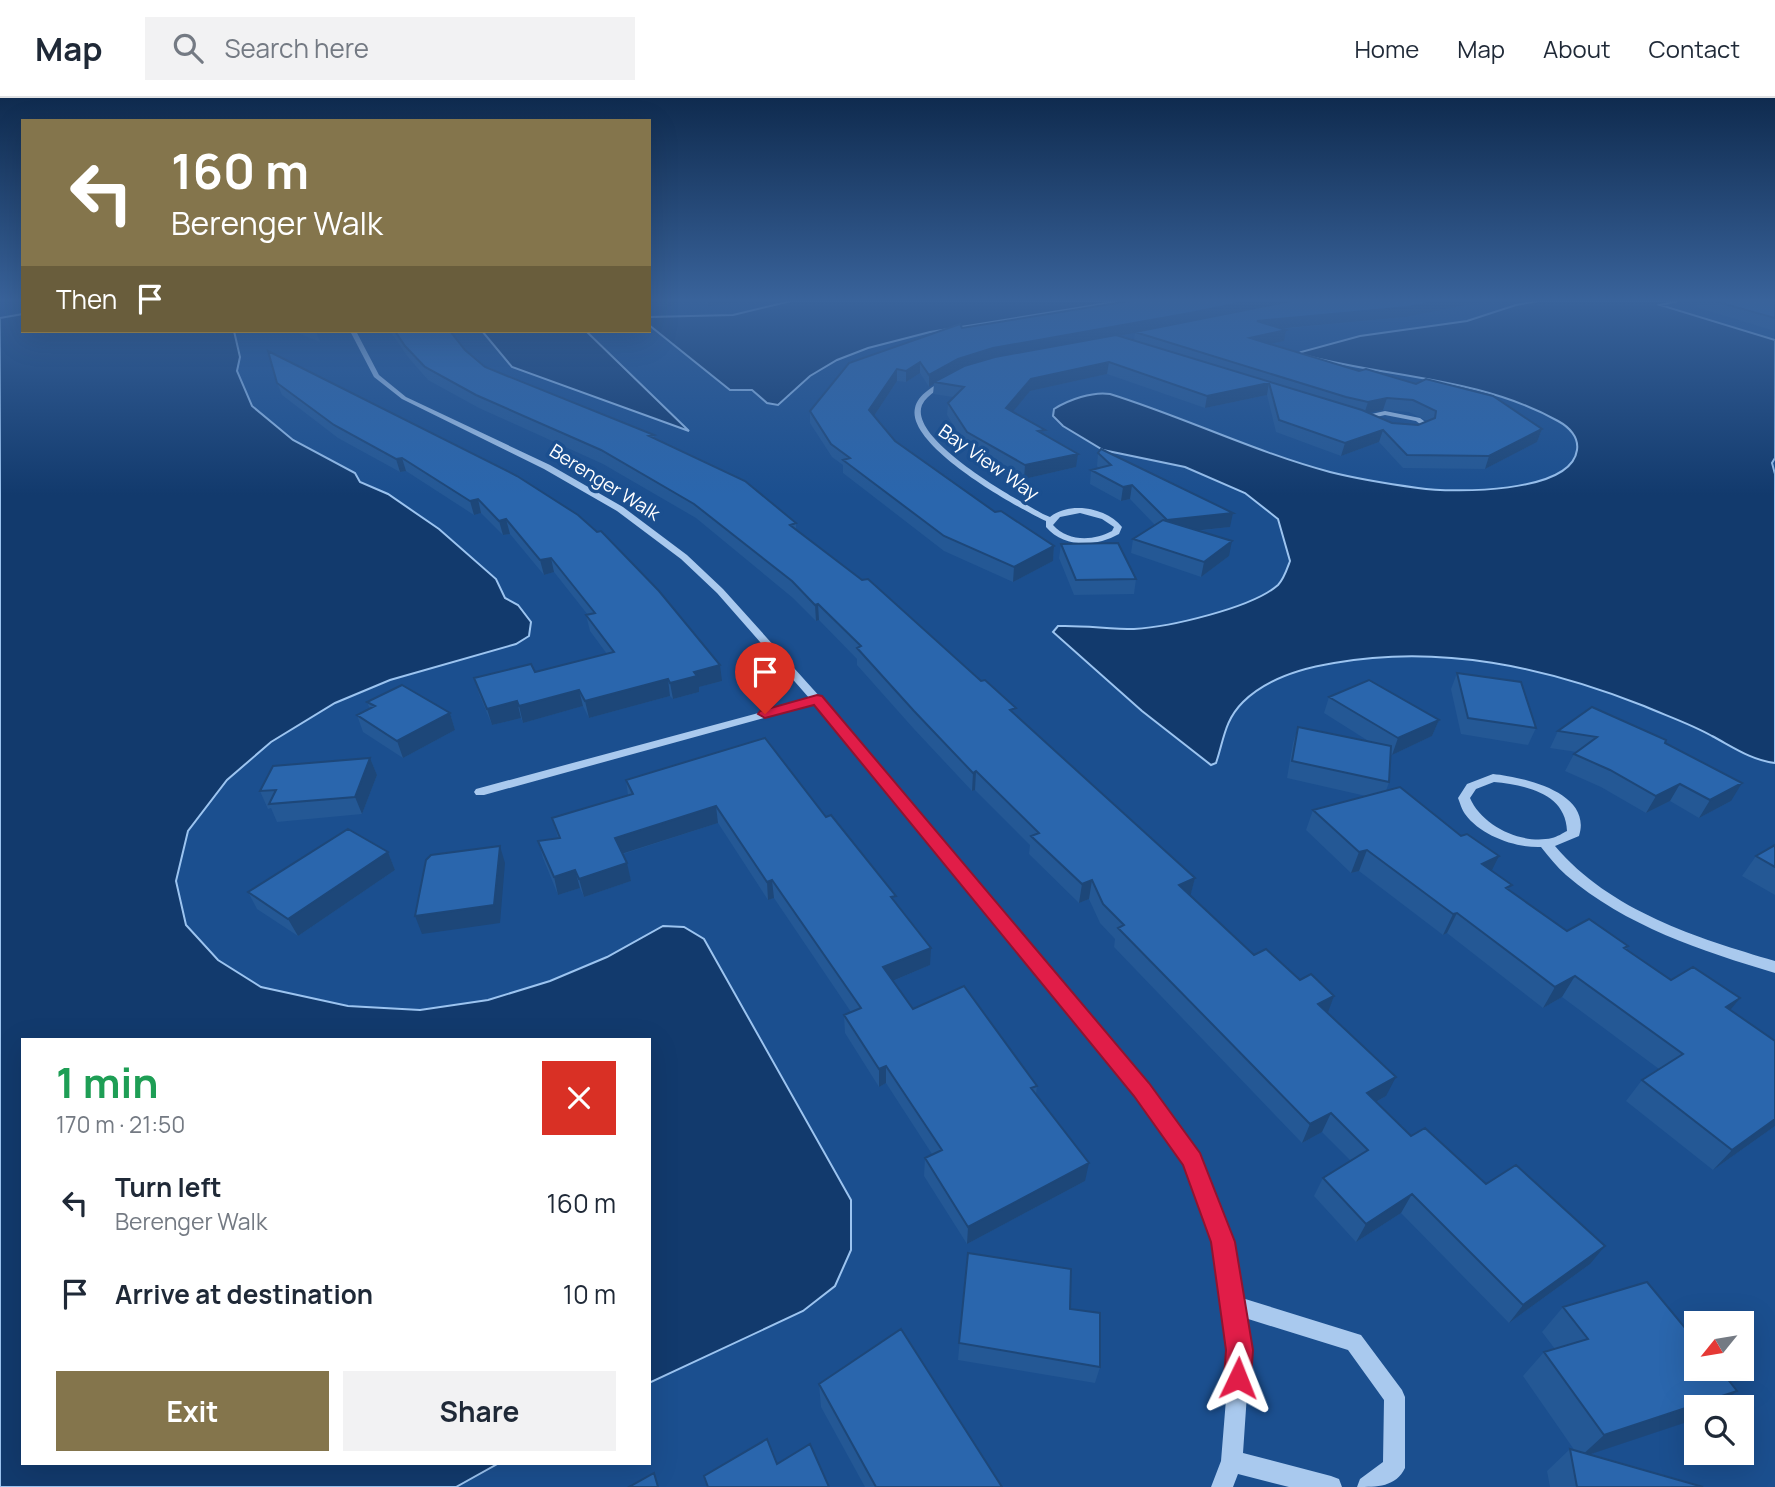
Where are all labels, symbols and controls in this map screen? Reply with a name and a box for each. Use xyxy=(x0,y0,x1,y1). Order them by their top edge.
search box xyxy=(145,17,635,80)
text: Map xyxy=(35,26,103,71)
icon: search xyxy=(169,29,207,67)
text: Search here xyxy=(225,30,369,66)
text: Home xyxy=(1354,32,1419,65)
text: Map xyxy=(1457,32,1505,65)
text: About xyxy=(1543,32,1611,65)
text: Contact xyxy=(1649,32,1740,65)
text: 160 m xyxy=(171,137,309,204)
icon: left xyxy=(56,147,147,238)
text: Berenger Walk xyxy=(171,201,383,245)
icon: arrive xyxy=(131,280,169,318)
text: Then xyxy=(56,281,117,317)
street label: Bay View Way xyxy=(934,418,1044,506)
street label: Berenger Walk xyxy=(545,438,666,527)
pin xyxy=(735,642,795,714)
icon: arrive xyxy=(746,653,784,691)
text: 1 min xyxy=(56,1053,159,1111)
button: close xyxy=(542,1061,616,1135)
text: 170 m · 21:50 xyxy=(56,1108,185,1140)
text: Turn left xyxy=(115,1169,222,1205)
icon: left xyxy=(56,1184,94,1222)
text: 160 m xyxy=(547,1185,616,1221)
text: Berenger Walk xyxy=(115,1205,267,1237)
icon: arrive xyxy=(56,1275,94,1313)
text: Arrive at destination xyxy=(115,1276,373,1312)
text: 10 m xyxy=(563,1276,616,1312)
north arrow xyxy=(1684,1311,1754,1381)
map controls xyxy=(1684,1311,1754,1465)
position arrow xyxy=(1201,1341,1275,1415)
button: Exit xyxy=(56,1371,329,1451)
button: Share xyxy=(343,1371,616,1451)
button: search xyxy=(1684,1395,1754,1465)

